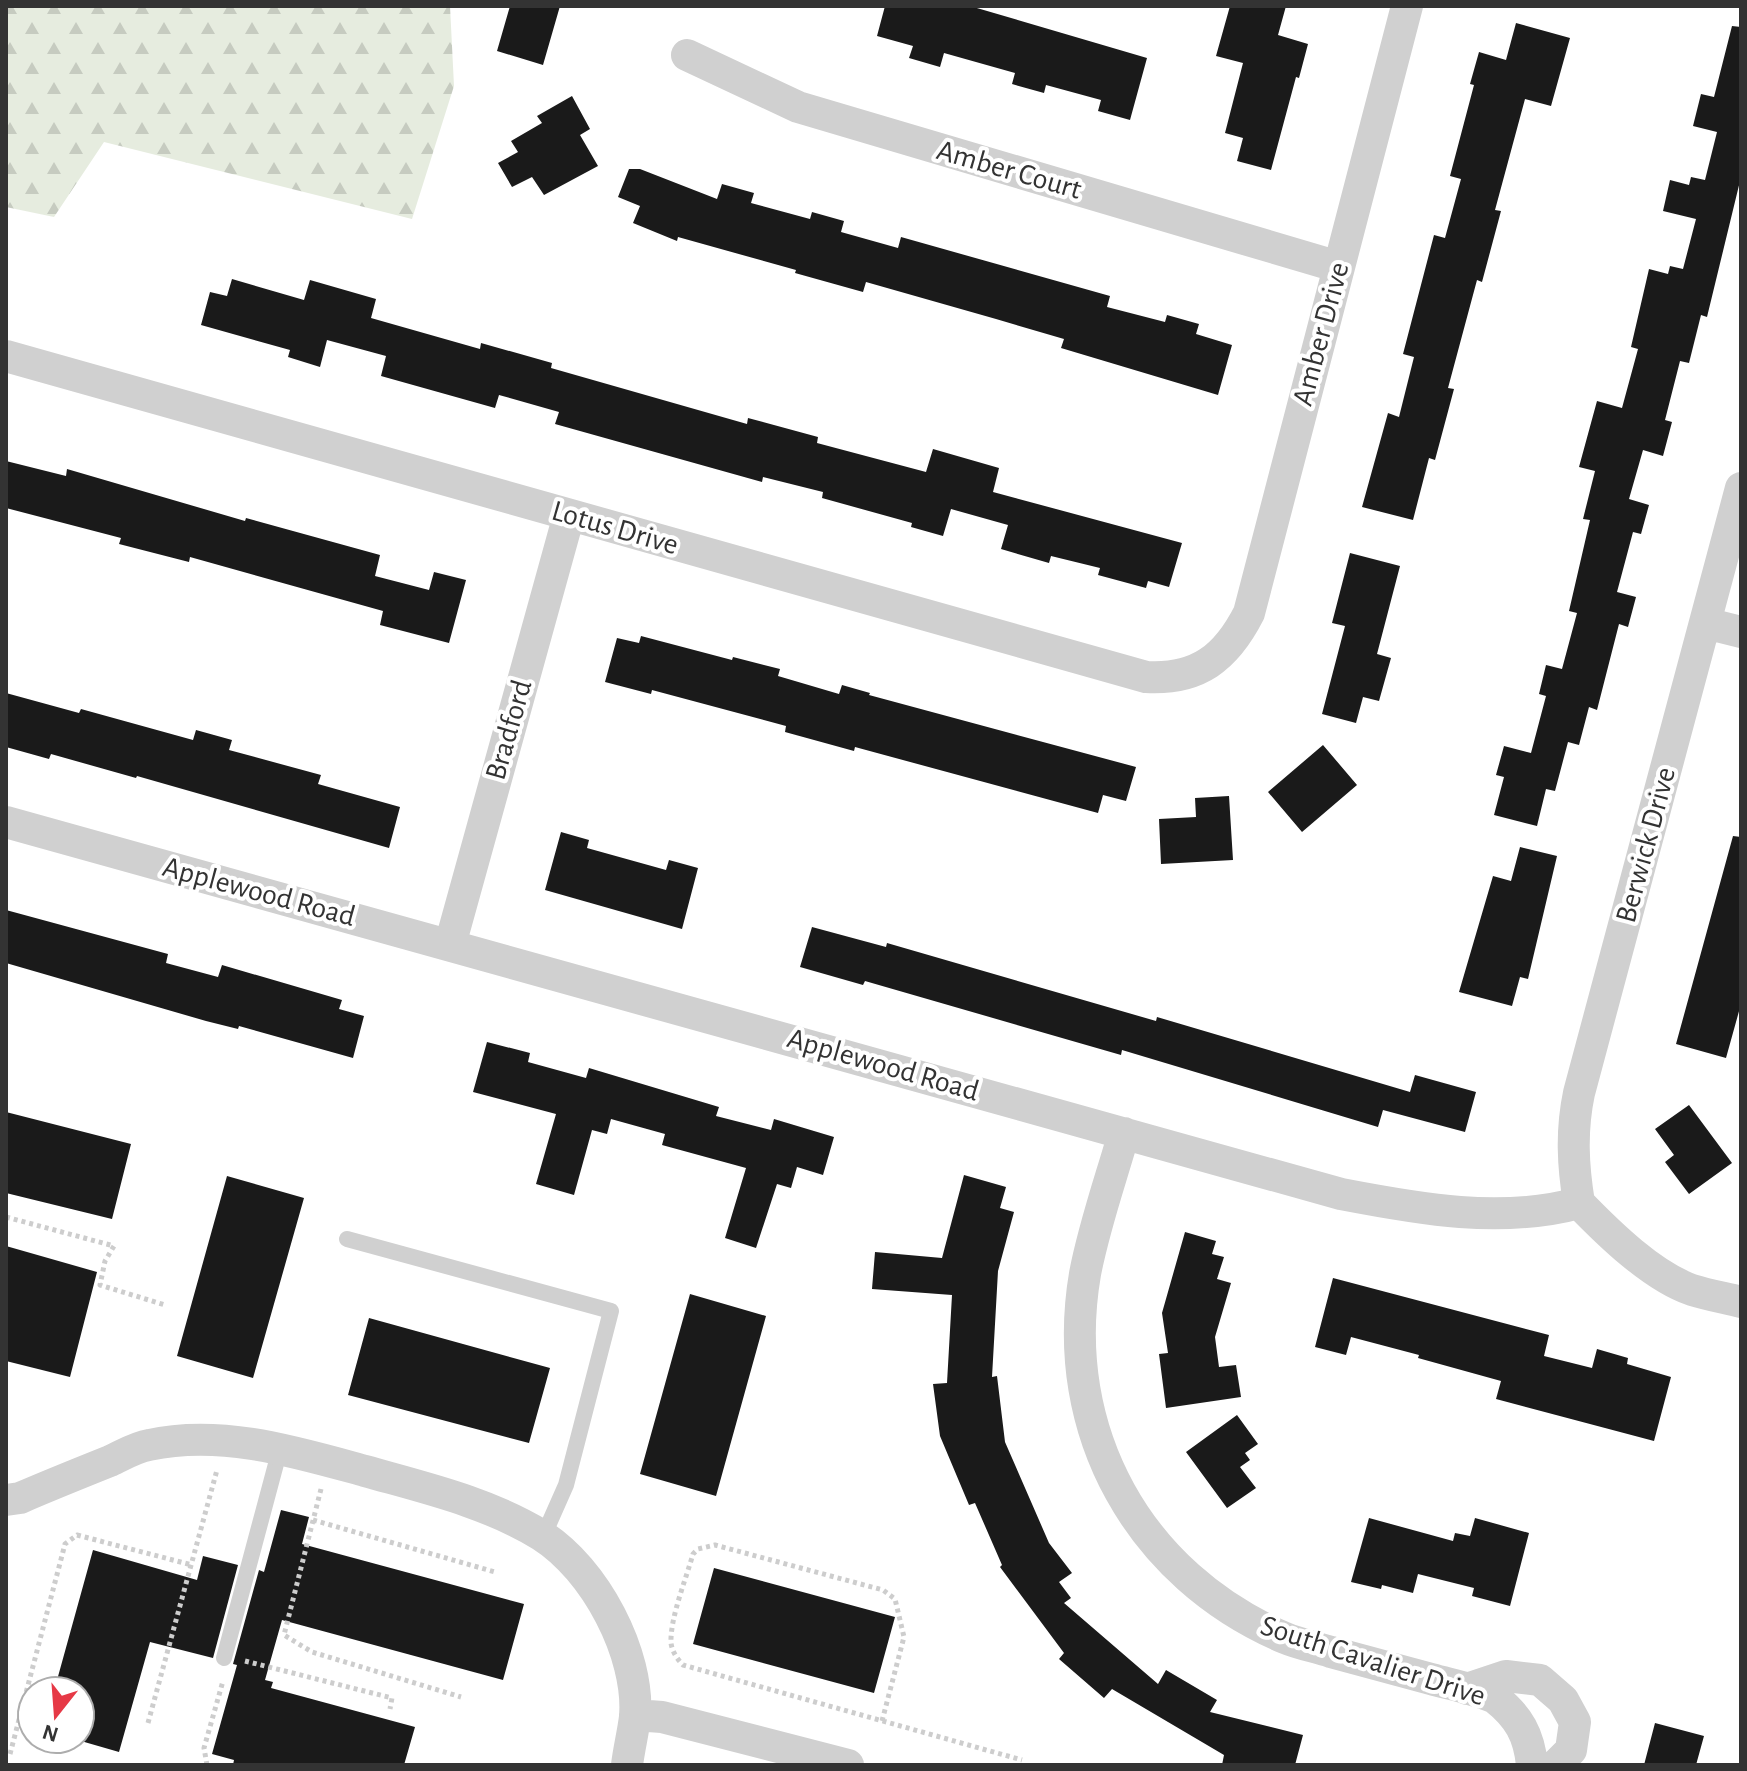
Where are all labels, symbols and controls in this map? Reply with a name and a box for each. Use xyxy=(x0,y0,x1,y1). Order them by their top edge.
street label: Amber Court xyxy=(933,135,1085,205)
street label: Amber Drive xyxy=(1287,259,1355,409)
street label: Lotus Drive xyxy=(548,496,682,560)
street label: Bradford xyxy=(480,676,538,784)
street label: Berwick Drive xyxy=(1611,764,1681,926)
street label: Applewood Road xyxy=(160,852,358,932)
street label: Applewood Road xyxy=(784,1023,982,1107)
street label: South Cavalier Drive xyxy=(1257,1611,1489,1711)
north arrow xyxy=(16,1675,96,1755)
text: N xyxy=(40,1720,61,1746)

